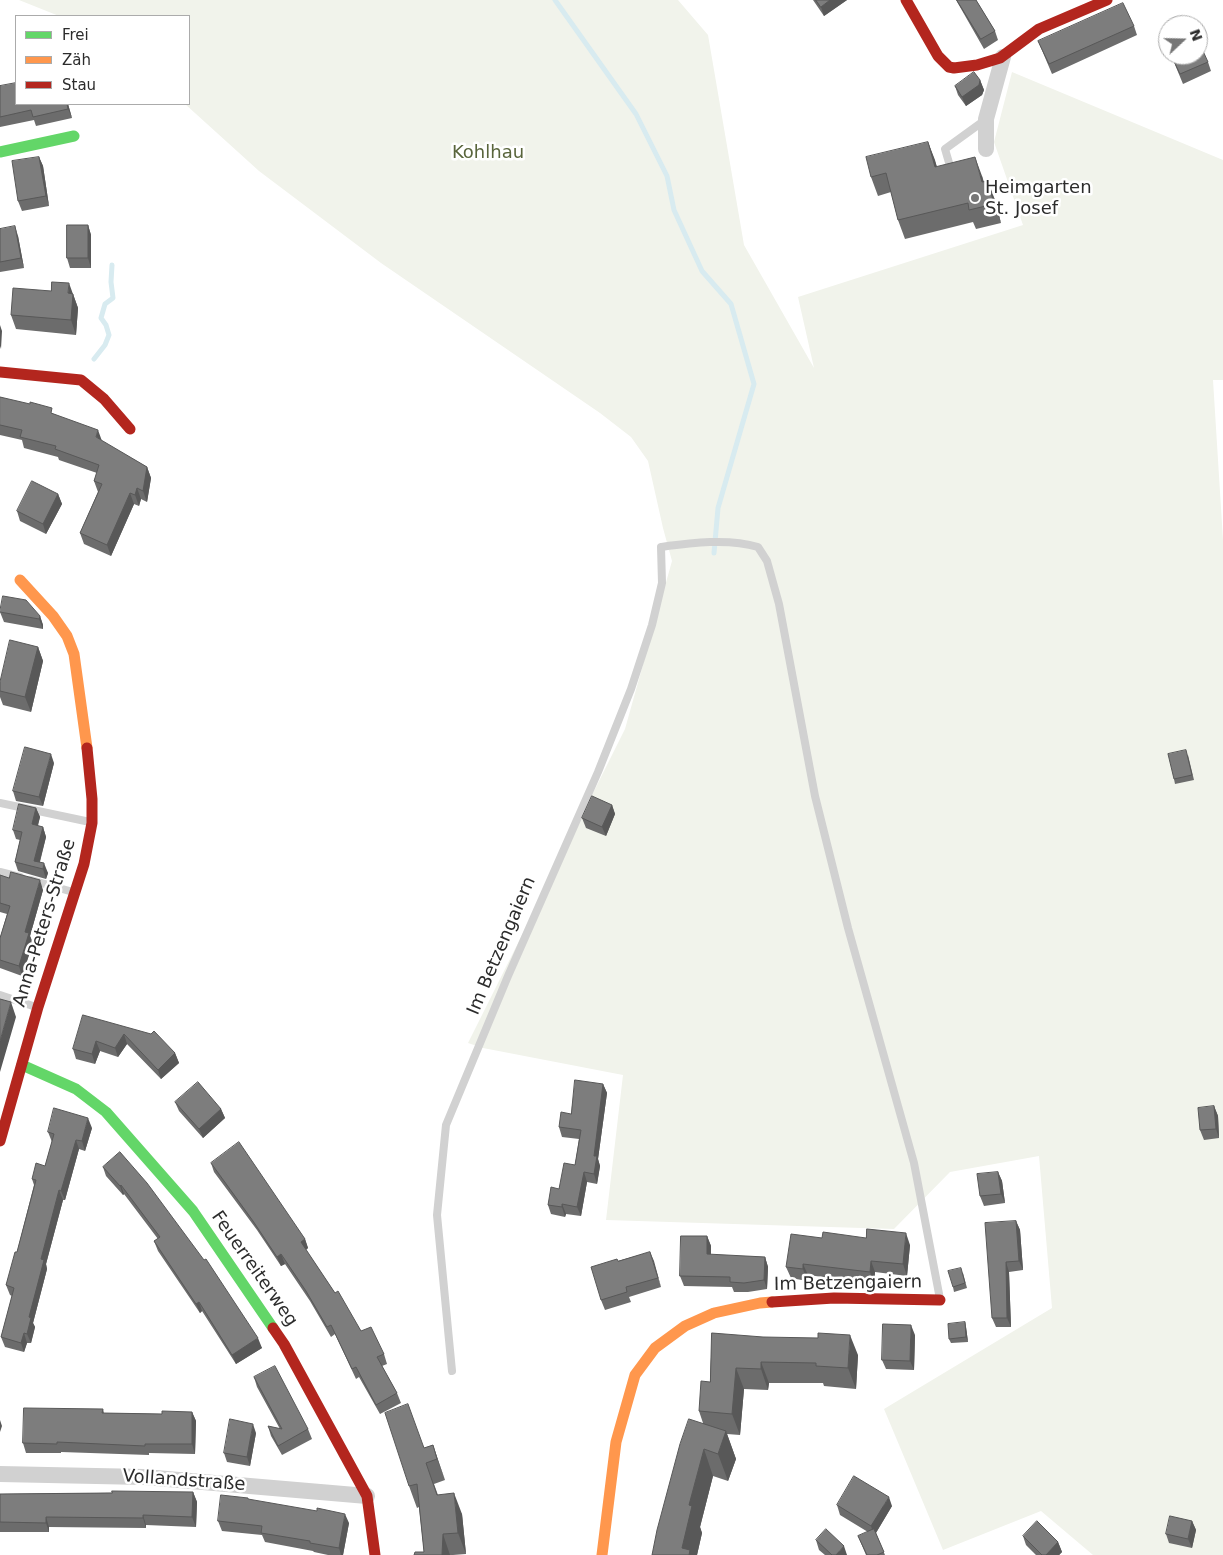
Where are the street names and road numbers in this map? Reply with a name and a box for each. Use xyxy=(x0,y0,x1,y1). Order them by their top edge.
street label: Anna-Peters-Straße xyxy=(9,836,81,1010)
street label: Im Betzengaiern xyxy=(463,874,541,1018)
street label: Feuerreiterweg xyxy=(206,1207,302,1331)
street label: Im Betzengaiern xyxy=(774,1272,922,1296)
street label: Vollandstraße xyxy=(122,1466,246,1496)

